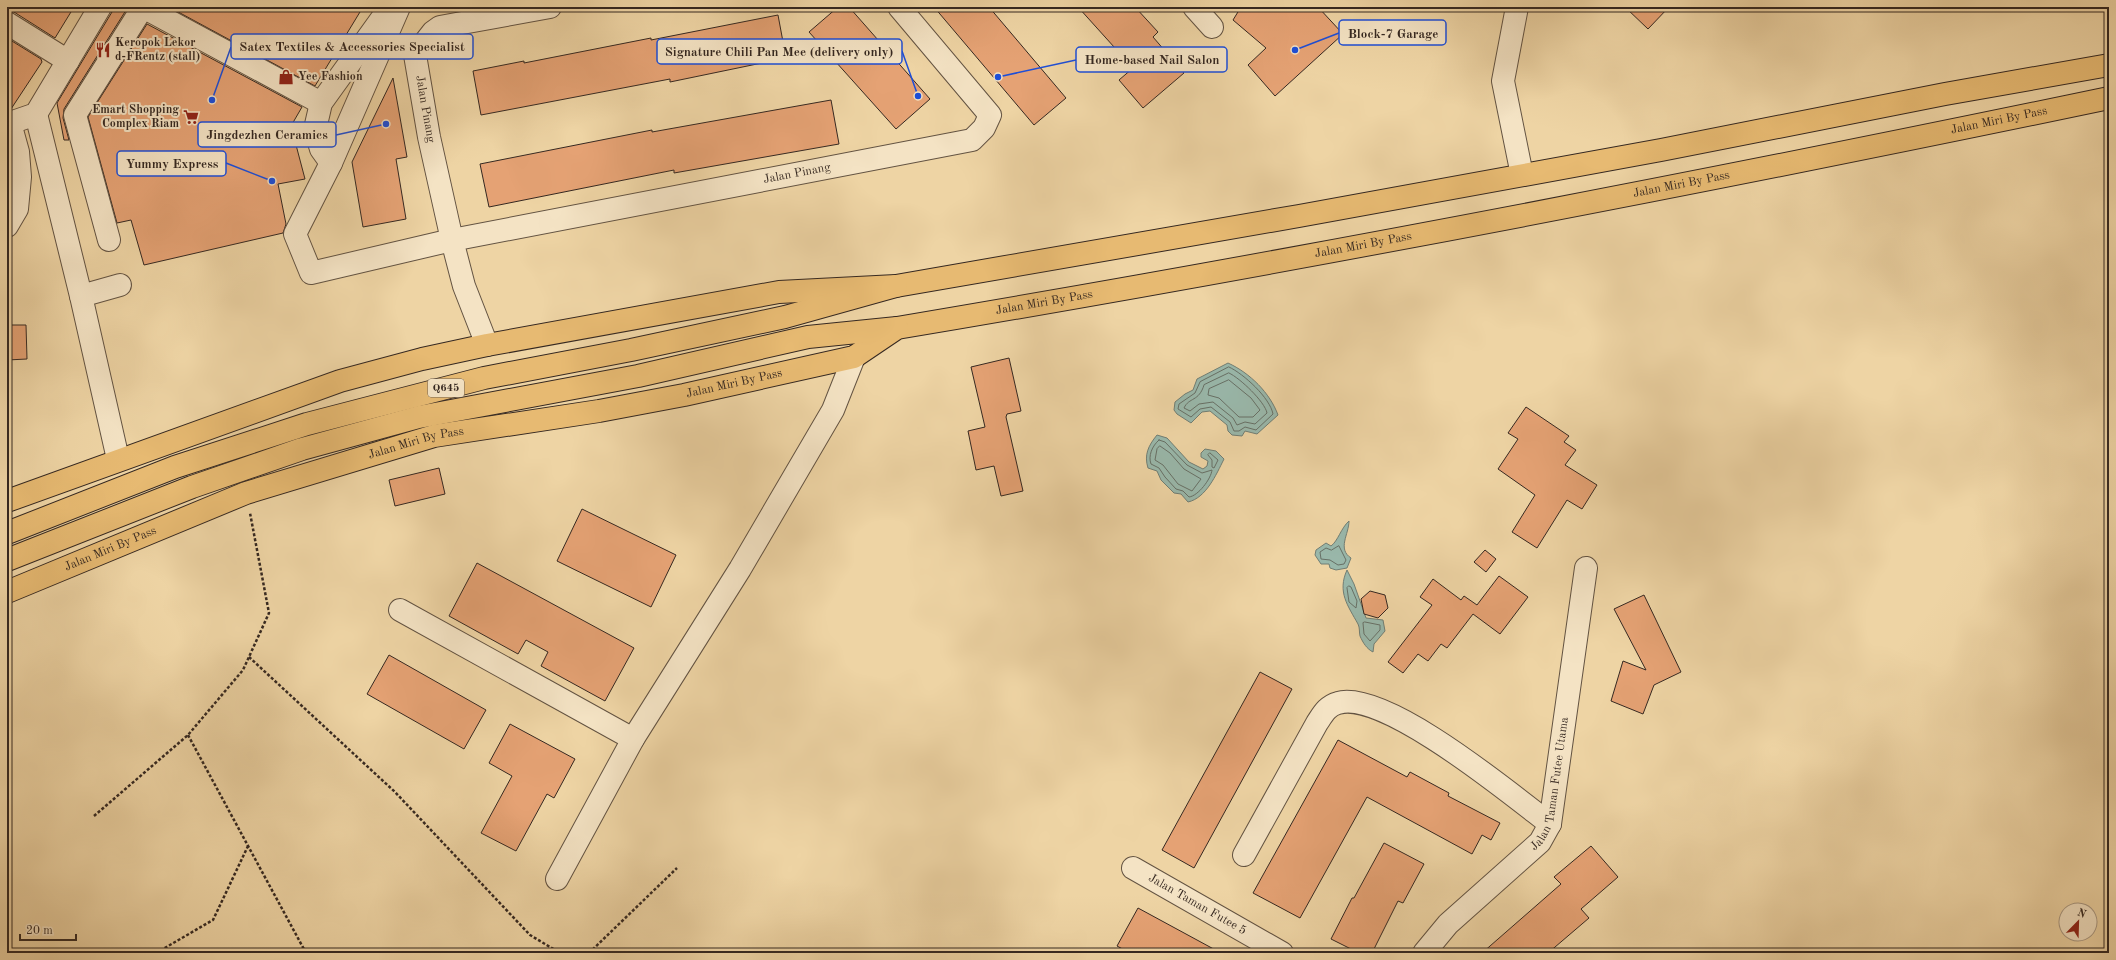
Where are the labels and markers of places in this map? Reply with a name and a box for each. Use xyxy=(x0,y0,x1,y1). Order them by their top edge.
callout: Block-7 Garage xyxy=(1339,20,1446,45)
callout: Satex Textiles & Accessories Specialist xyxy=(231,34,473,59)
place label: Keropok Lekor d-FRentz (stall) xyxy=(115,37,200,63)
callout: Signature Chili Pan Mee (delivery only) xyxy=(657,39,902,64)
restaurant icon: Keropok Lekor d-FRentz (stall) xyxy=(94,41,112,59)
callout: Home-based Nail Salon xyxy=(1076,47,1227,72)
shop icon: Yee Fashion xyxy=(277,68,295,86)
place label: Yee Fashion xyxy=(298,71,363,83)
place label: Emart Shopping Complex Riam xyxy=(92,104,179,130)
supermarket icon: Emart Shopping Complex Riam xyxy=(182,108,200,126)
callout: Jingdezhen Ceramics xyxy=(198,122,336,147)
callout: Yummy Express xyxy=(117,151,226,176)

